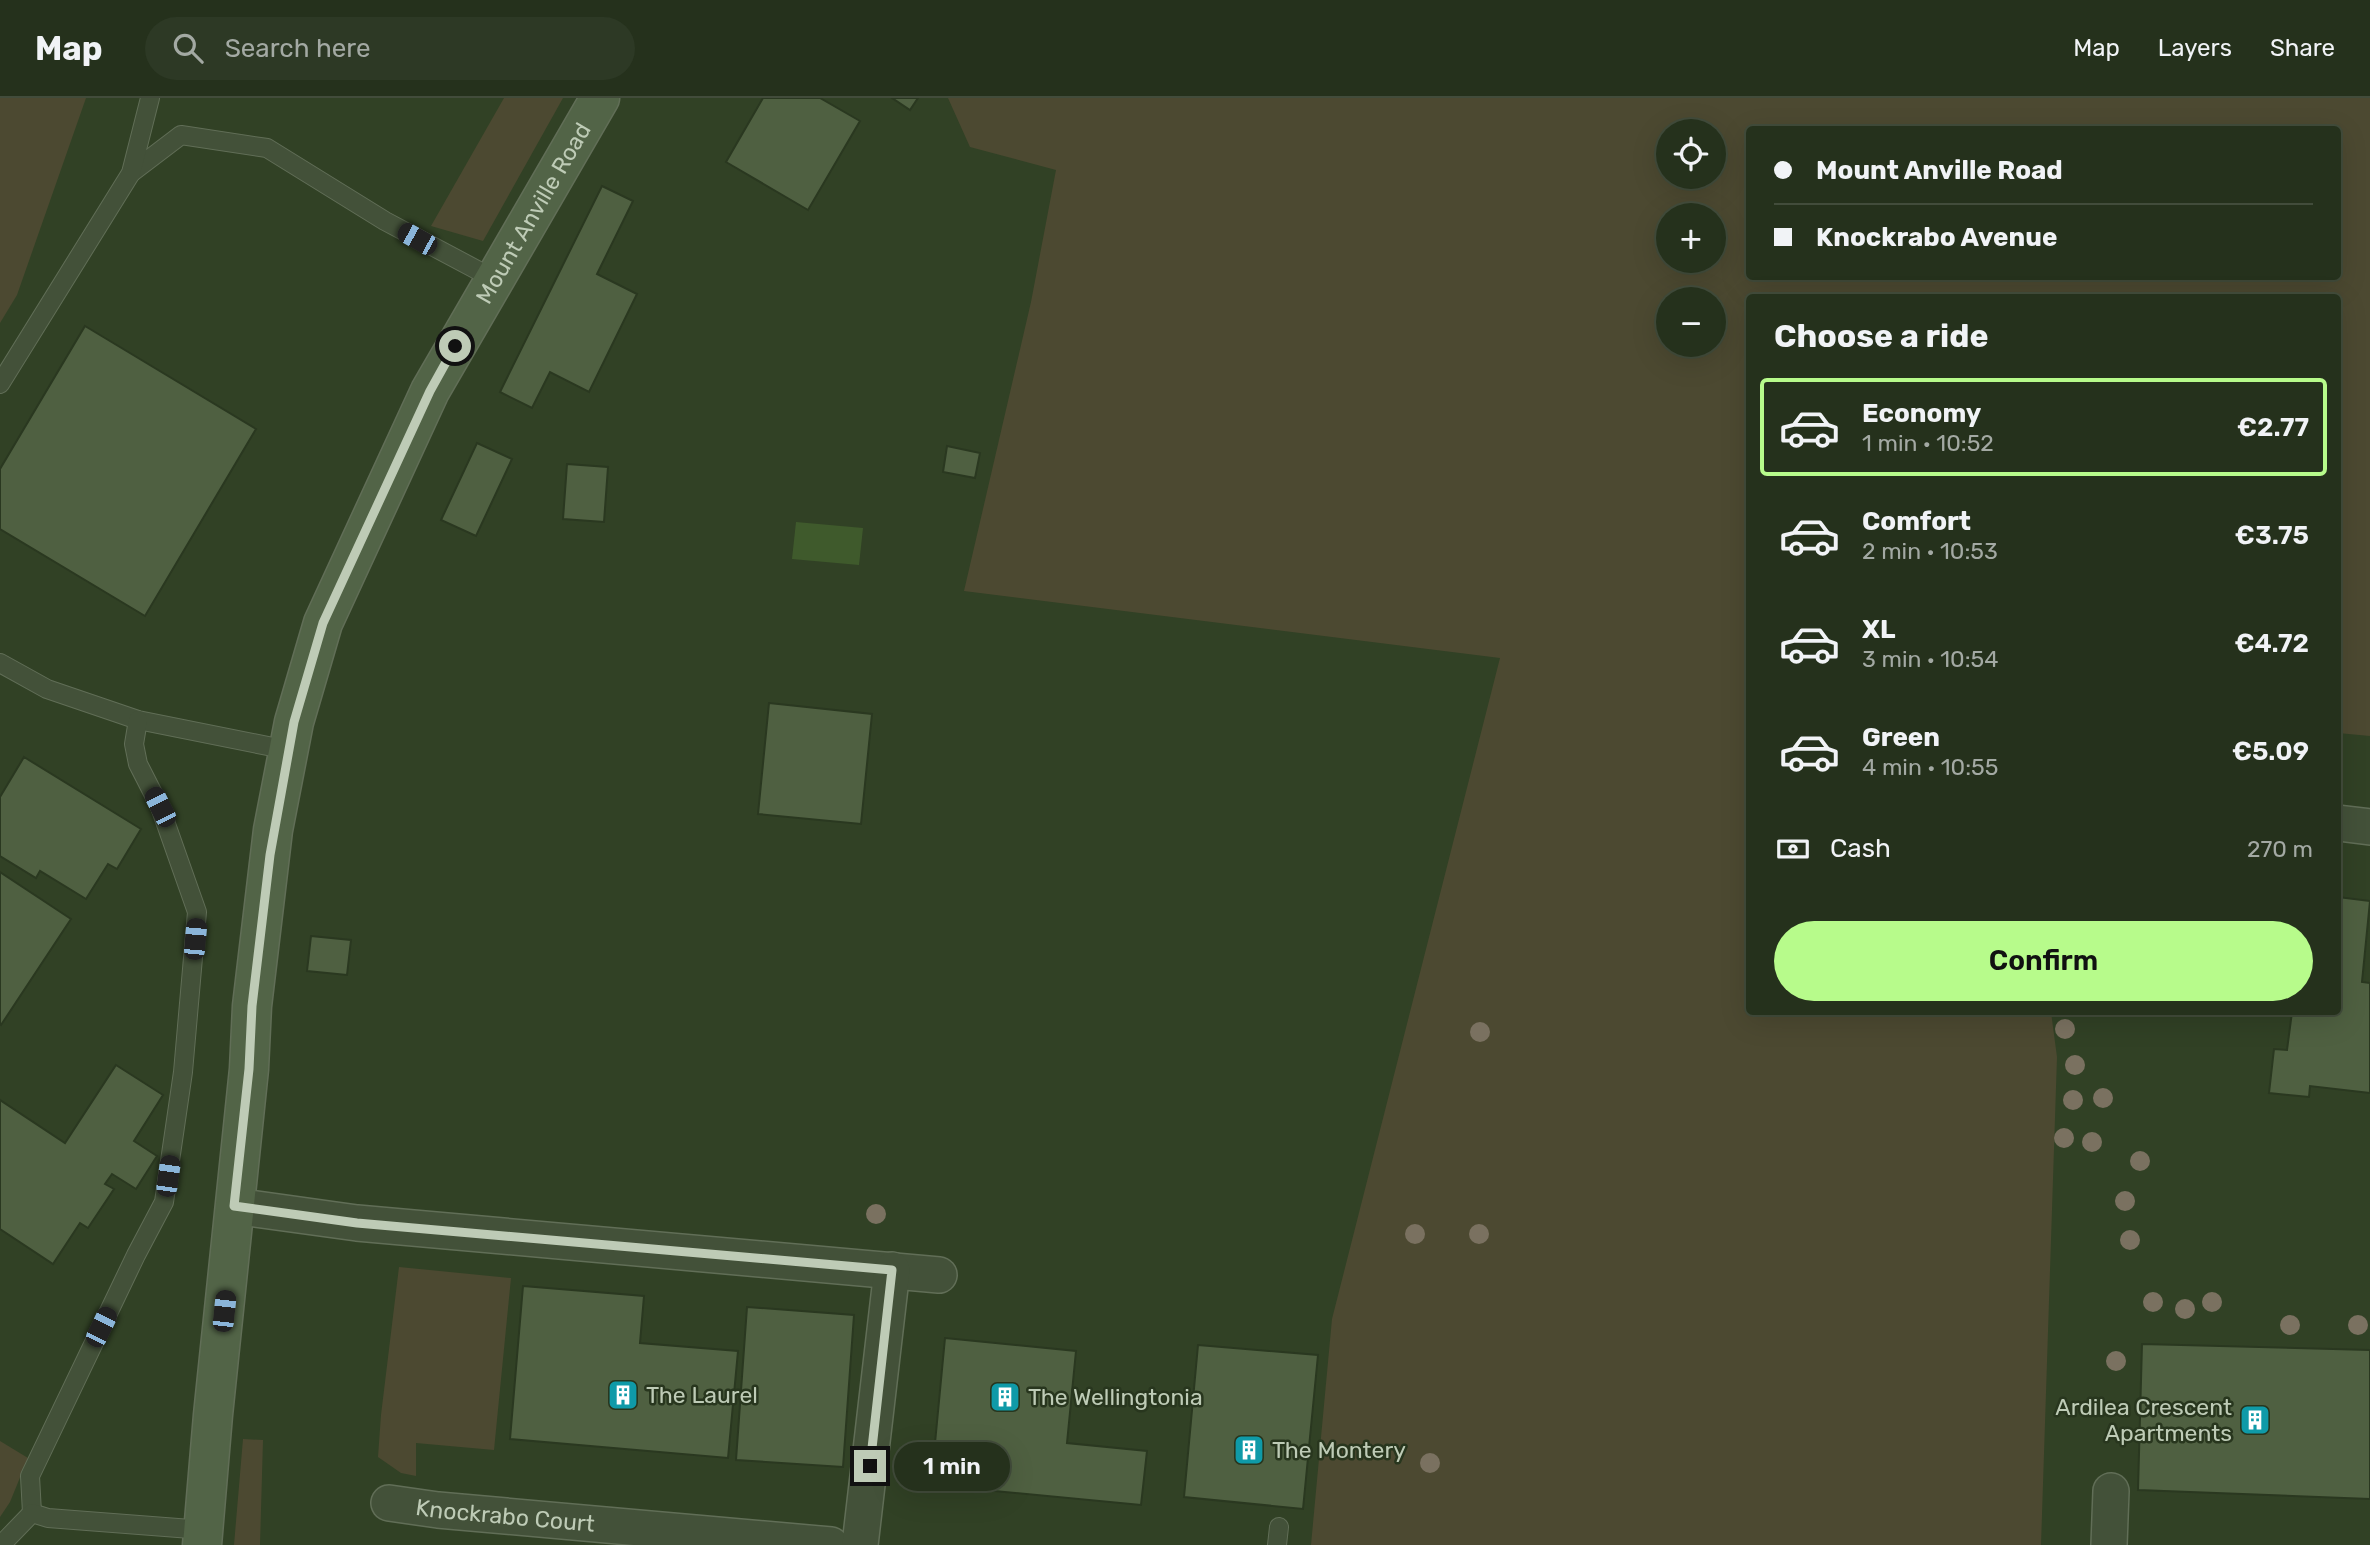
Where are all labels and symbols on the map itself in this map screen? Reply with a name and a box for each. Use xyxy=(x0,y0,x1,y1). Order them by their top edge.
street label: Mount Anville Road xyxy=(470,118,597,309)
car xyxy=(394,220,441,258)
route start xyxy=(439,330,471,362)
car xyxy=(142,784,179,830)
car xyxy=(183,917,208,961)
car xyxy=(155,1154,182,1198)
car xyxy=(212,1289,237,1333)
car xyxy=(83,1304,120,1350)
building icon: The Laurel xyxy=(606,1378,640,1412)
building icon: The Wellingtonia xyxy=(988,1380,1022,1414)
place label: The Laurel xyxy=(646,1381,758,1409)
place label: The Wellingtonia xyxy=(1028,1383,1203,1411)
place label: Ardilea Crescent Apartments xyxy=(2055,1393,2232,1447)
building icon: Ardilea Crescent Apartments xyxy=(2238,1403,2272,1437)
building icon: The Montery xyxy=(1232,1433,1266,1467)
place label: The Montery xyxy=(1272,1436,1406,1464)
callout: 1 min xyxy=(894,1442,1010,1490)
route end xyxy=(854,1450,886,1482)
street label: Knockrabo Court xyxy=(414,1493,596,1538)

